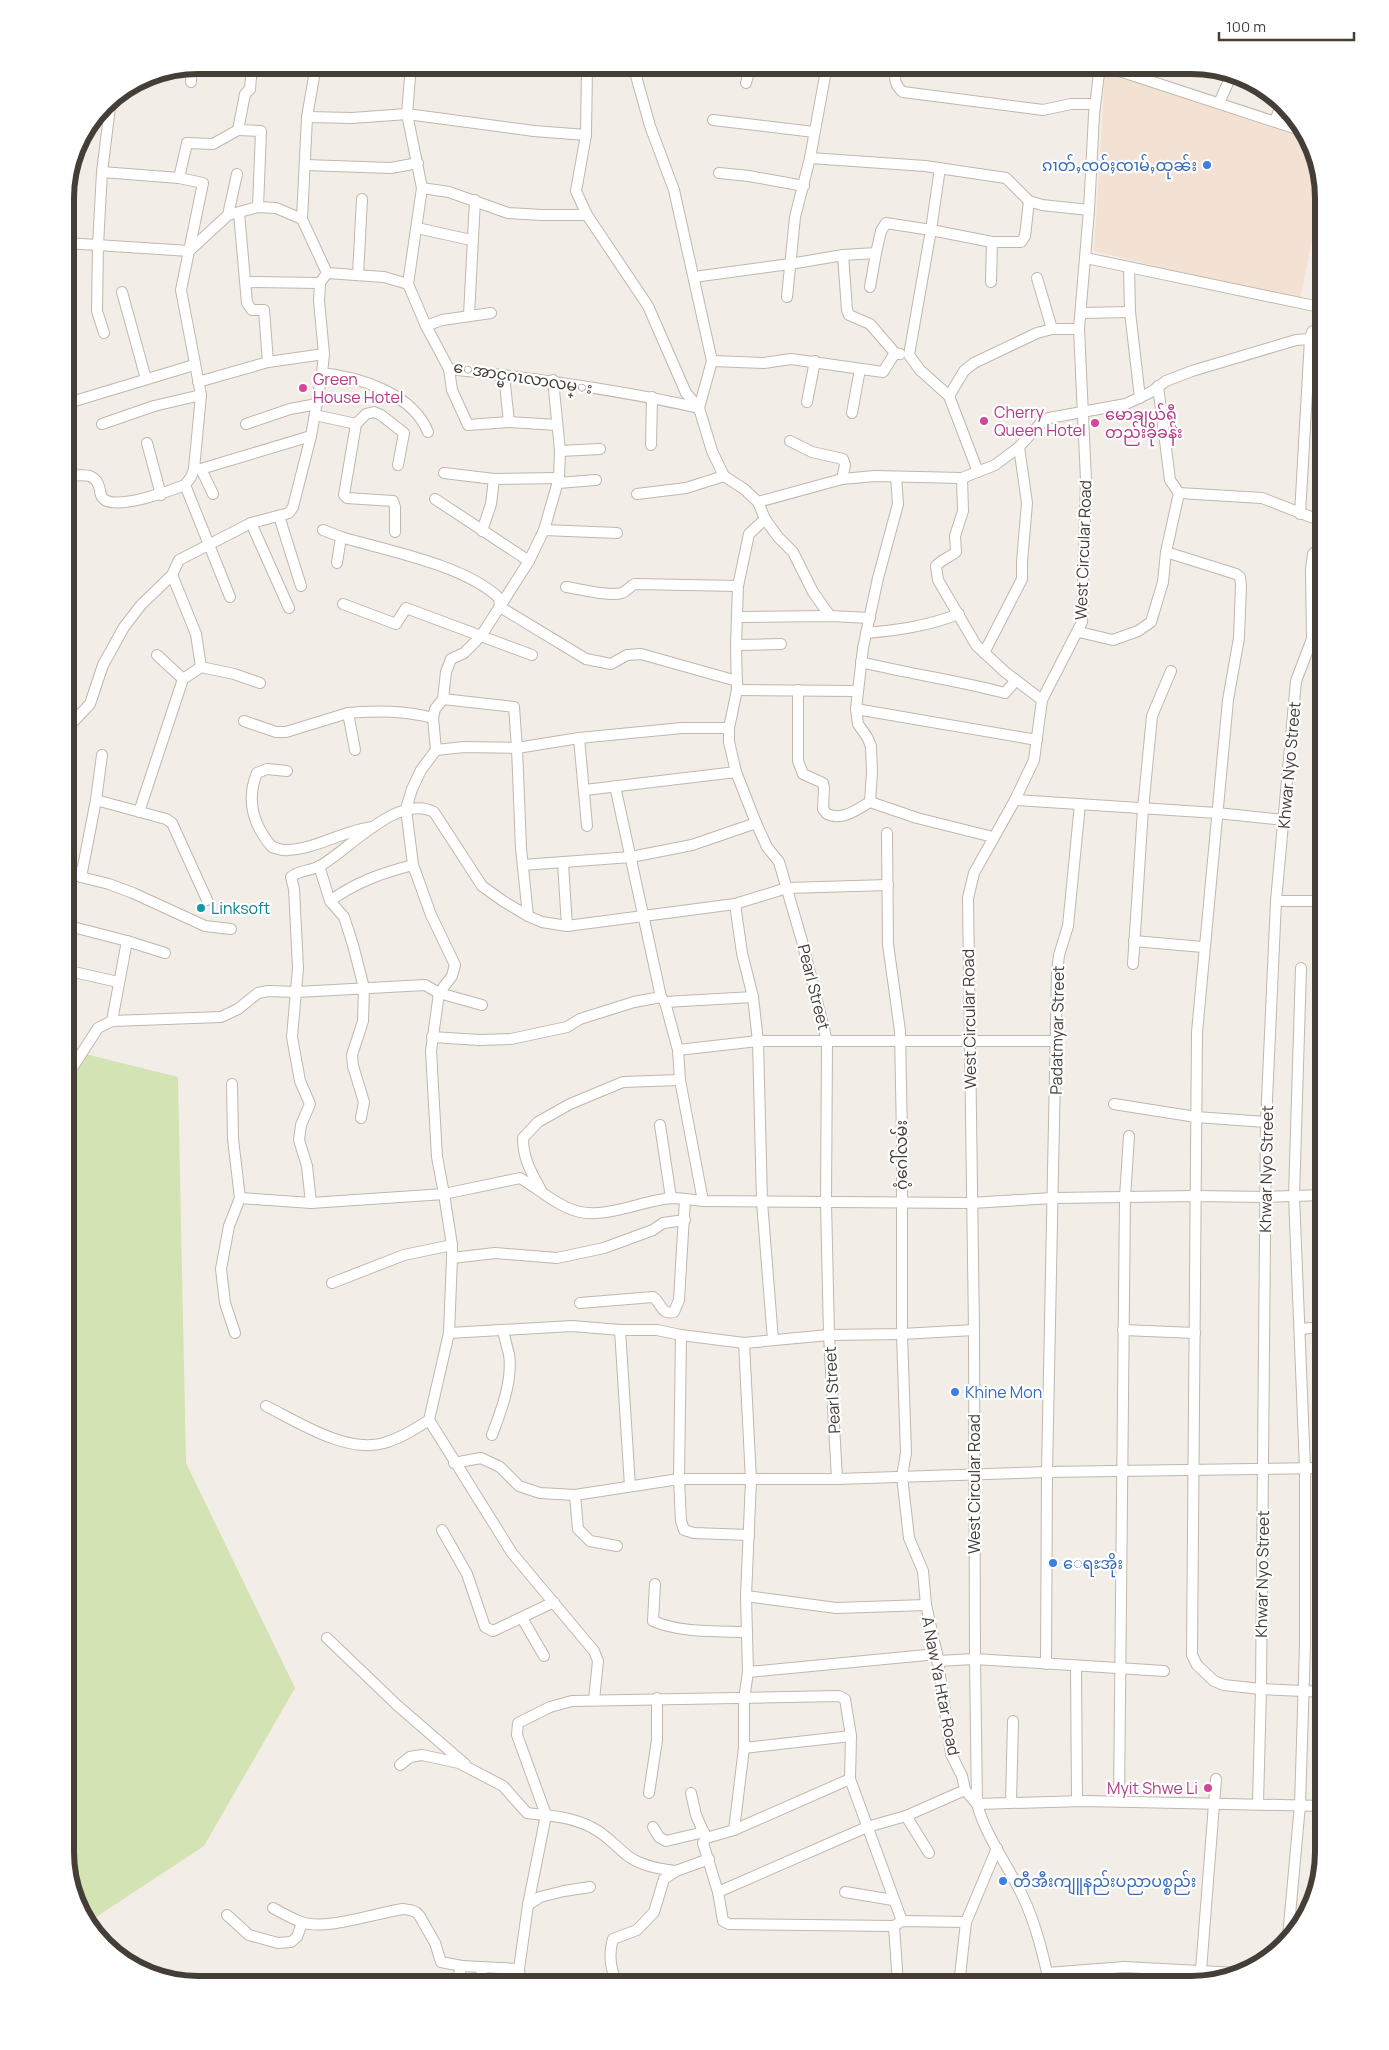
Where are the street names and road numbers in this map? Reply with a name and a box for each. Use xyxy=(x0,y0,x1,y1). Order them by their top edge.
street label: ေအာင္မဂၤလာလမ္း xyxy=(451,355,594,402)
street label: West Circular Road xyxy=(1070,480,1096,620)
street label: Khwar Nyo Street xyxy=(1272,701,1306,829)
street label: Pearl Street xyxy=(793,942,835,1032)
street label: West Circular Road xyxy=(957,949,981,1089)
street label: Padatmyar Street xyxy=(1045,965,1069,1095)
street label: Khwar Nyo Street xyxy=(1254,1105,1278,1233)
street label: ဂံ့ဂေါ်လမ်း xyxy=(890,1120,912,1190)
street label: Pearl Street xyxy=(819,1346,845,1434)
street label: West Circular Road xyxy=(963,1414,985,1554)
street label: Khwar Nyo Street xyxy=(1250,1510,1274,1638)
street label: A Naw Ya Htar Road xyxy=(917,1615,965,1757)

